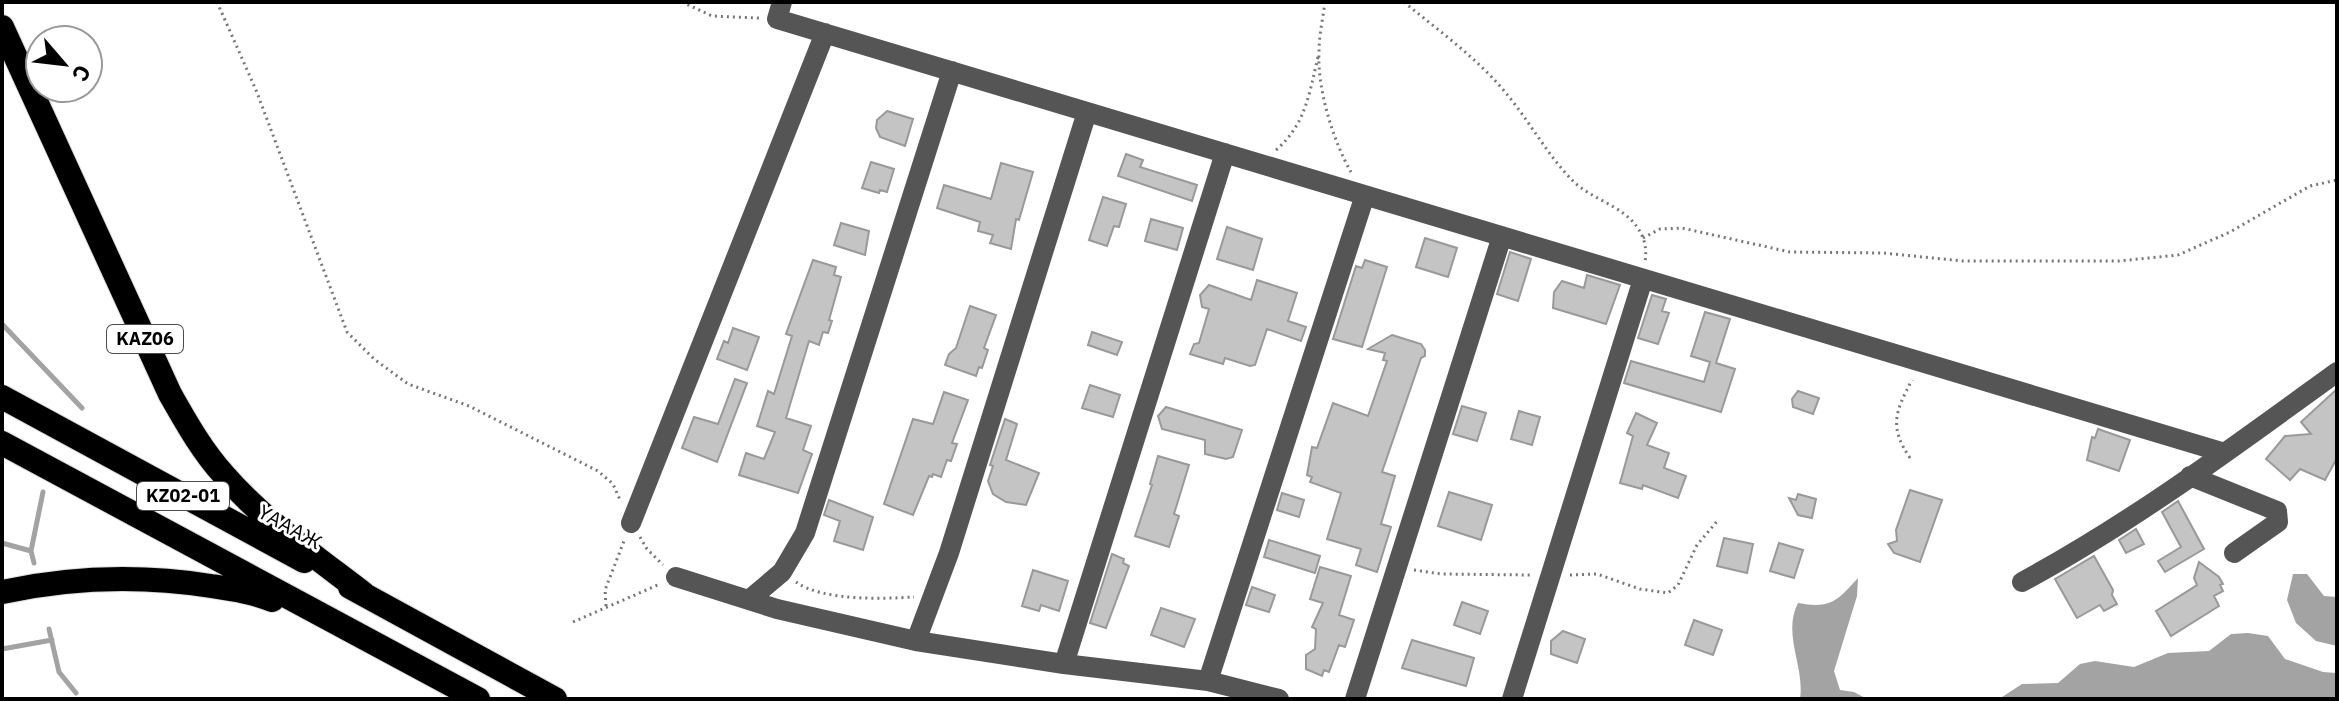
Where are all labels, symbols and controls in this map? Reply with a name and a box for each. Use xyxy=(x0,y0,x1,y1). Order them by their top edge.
north arrow xyxy=(24,24,104,104)
text: С xyxy=(66,60,98,87)
road number: KАZ06 xyxy=(107,325,183,353)
road number: KZ02-01 xyxy=(137,482,229,510)
street label: ҮАААЖ xyxy=(253,498,327,555)

